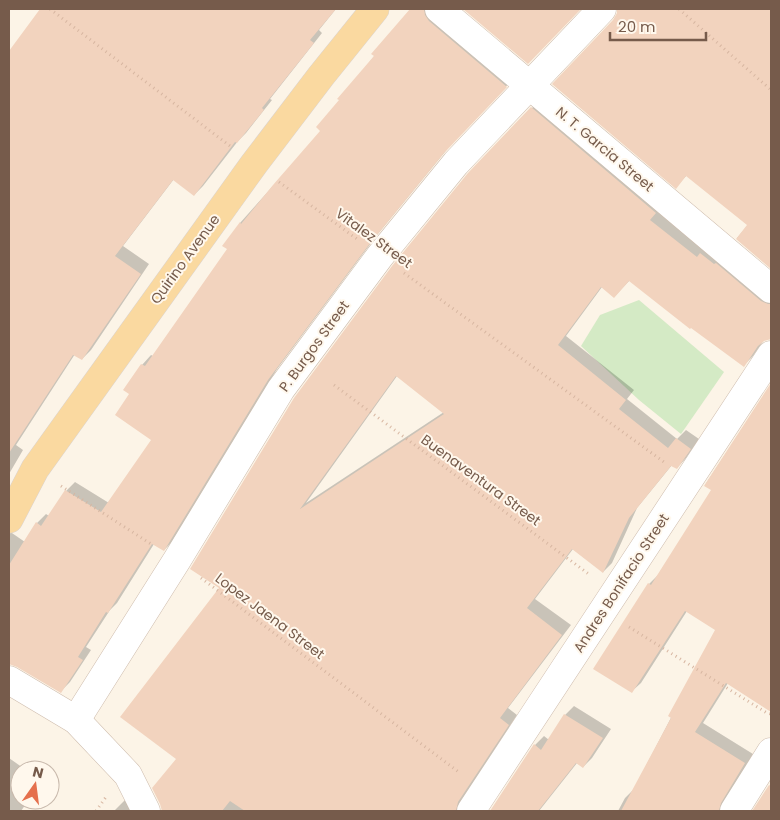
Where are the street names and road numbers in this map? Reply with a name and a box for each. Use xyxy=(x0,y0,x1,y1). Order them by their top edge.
street label: N. T. Garcia Street xyxy=(552,102,658,196)
street label: Vitalez Street xyxy=(331,203,417,273)
street label: Quirino Avenue xyxy=(146,210,225,308)
street label: P. Burgos Street xyxy=(274,296,354,396)
street label: Buenaventura Street xyxy=(417,430,545,530)
street label: Andres Bonifacio Street xyxy=(568,509,674,657)
street label: Lopez Jaena Street xyxy=(211,568,329,664)

